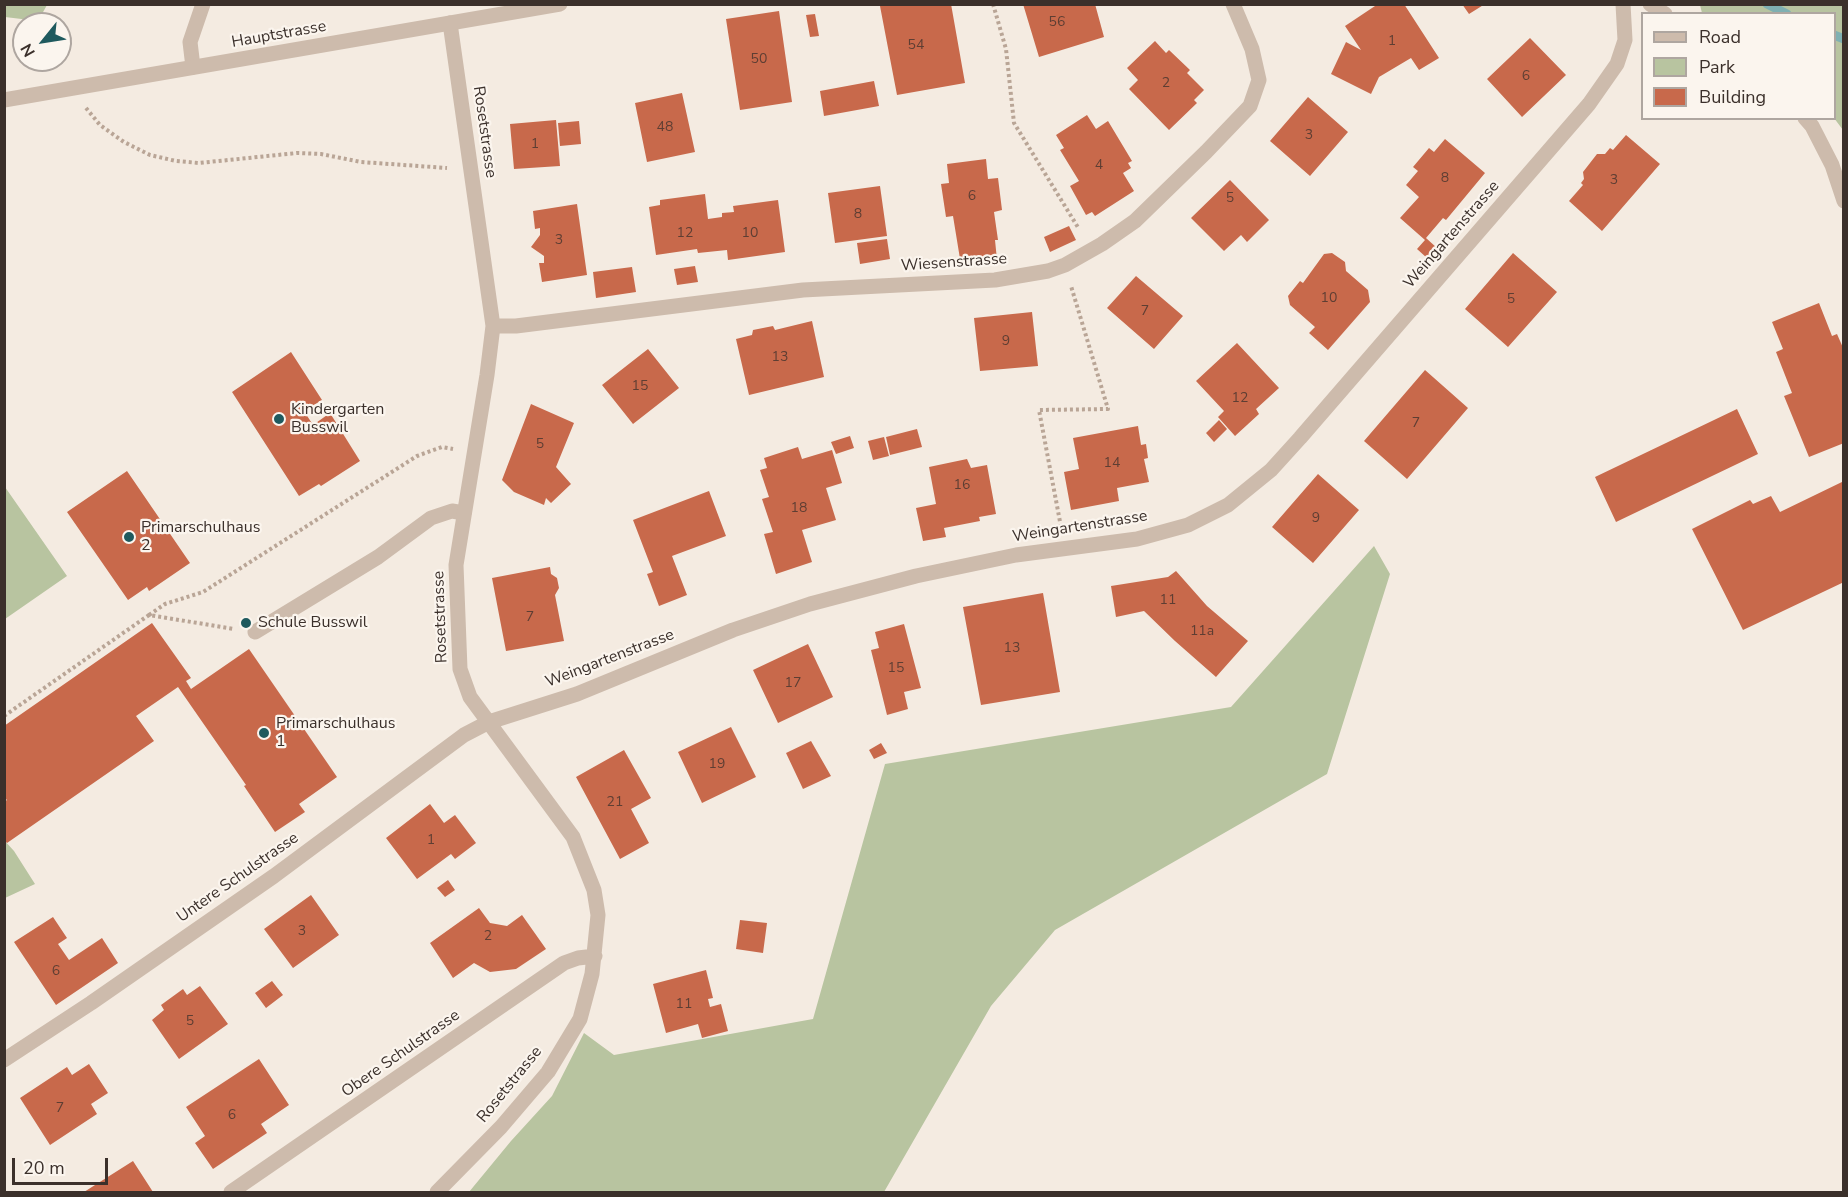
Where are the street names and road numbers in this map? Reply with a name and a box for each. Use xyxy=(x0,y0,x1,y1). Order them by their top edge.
street label: Hauptstrasse xyxy=(230,17,328,53)
street label: Rosetstrasse xyxy=(468,85,500,179)
street label: Weingartenstrasse xyxy=(1400,177,1504,293)
street label: Wiesenstrasse xyxy=(900,250,1008,276)
street label: Weingartenstrasse xyxy=(1011,507,1149,547)
street label: Rosetstrasse xyxy=(430,570,452,664)
street label: Weingartenstrasse xyxy=(543,626,677,692)
street label: Untere Schulstrasse xyxy=(173,829,303,927)
street label: Obere Schulstrasse xyxy=(338,1006,464,1102)
street label: Rosetstrasse xyxy=(473,1043,547,1127)

